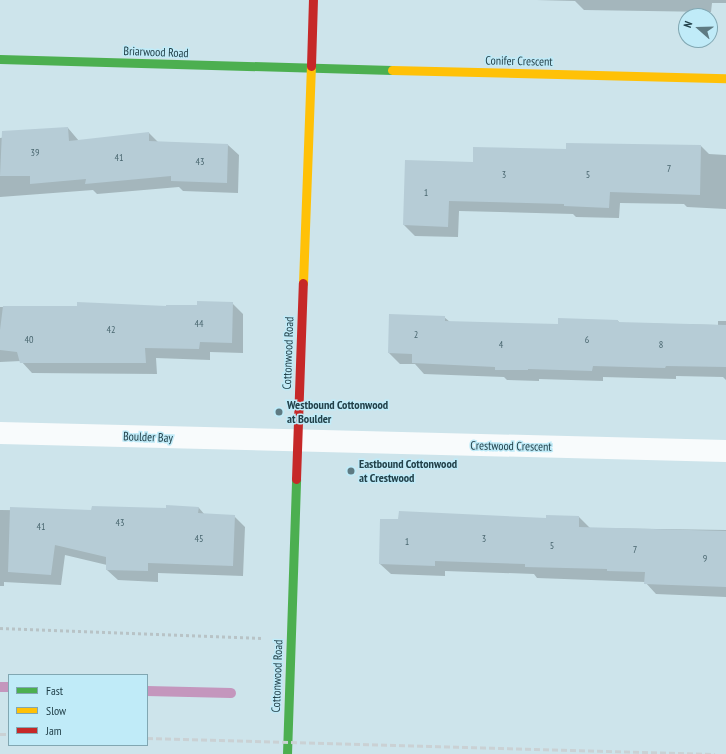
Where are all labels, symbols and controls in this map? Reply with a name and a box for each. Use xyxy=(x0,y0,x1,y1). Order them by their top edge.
north arrow xyxy=(678,8,718,48)
text: N xyxy=(680,19,695,29)
street label: Briarwood Road xyxy=(123,44,189,60)
street label: Conifer Crescent xyxy=(485,53,553,69)
house number: 39 xyxy=(31,147,39,159)
house number: 41 xyxy=(115,152,123,164)
house number: 43 xyxy=(196,156,204,168)
house number: 7 xyxy=(667,163,671,175)
house number: 3 xyxy=(502,169,506,181)
house number: 5 xyxy=(586,169,590,181)
house number: 1 xyxy=(424,187,428,199)
street label: Cottonwood Road xyxy=(280,316,296,390)
house number: 44 xyxy=(195,318,203,330)
house number: 42 xyxy=(107,324,115,336)
house number: 2 xyxy=(414,329,418,341)
house number: 40 xyxy=(25,334,33,346)
house number: 6 xyxy=(585,334,589,346)
house number: 4 xyxy=(499,339,503,351)
house number: 8 xyxy=(659,339,663,351)
place label: Westbound Cottonwood at Boulder xyxy=(287,398,388,426)
marker: Westbound Cottonwood at Boulder xyxy=(274,407,284,417)
street label: Boulder Bay xyxy=(123,429,173,445)
street label: Crestwood Crescent xyxy=(470,438,552,454)
place label: Eastbound Cottonwood at Crestwood xyxy=(359,457,457,485)
marker: Eastbound Cottonwood at Crestwood xyxy=(346,466,356,476)
house number: 43 xyxy=(116,517,124,529)
house number: 41 xyxy=(37,521,45,533)
house number: 45 xyxy=(195,533,203,545)
house number: 3 xyxy=(482,533,486,545)
house number: 1 xyxy=(405,536,409,548)
house number: 5 xyxy=(550,540,554,552)
house number: 7 xyxy=(633,544,637,556)
house number: 9 xyxy=(703,553,707,565)
street label: Cottonwood Road xyxy=(269,639,285,713)
legend xyxy=(8,674,148,746)
text: Fast xyxy=(46,683,63,698)
text: Slow xyxy=(46,703,66,718)
text: Jam xyxy=(46,723,62,738)

